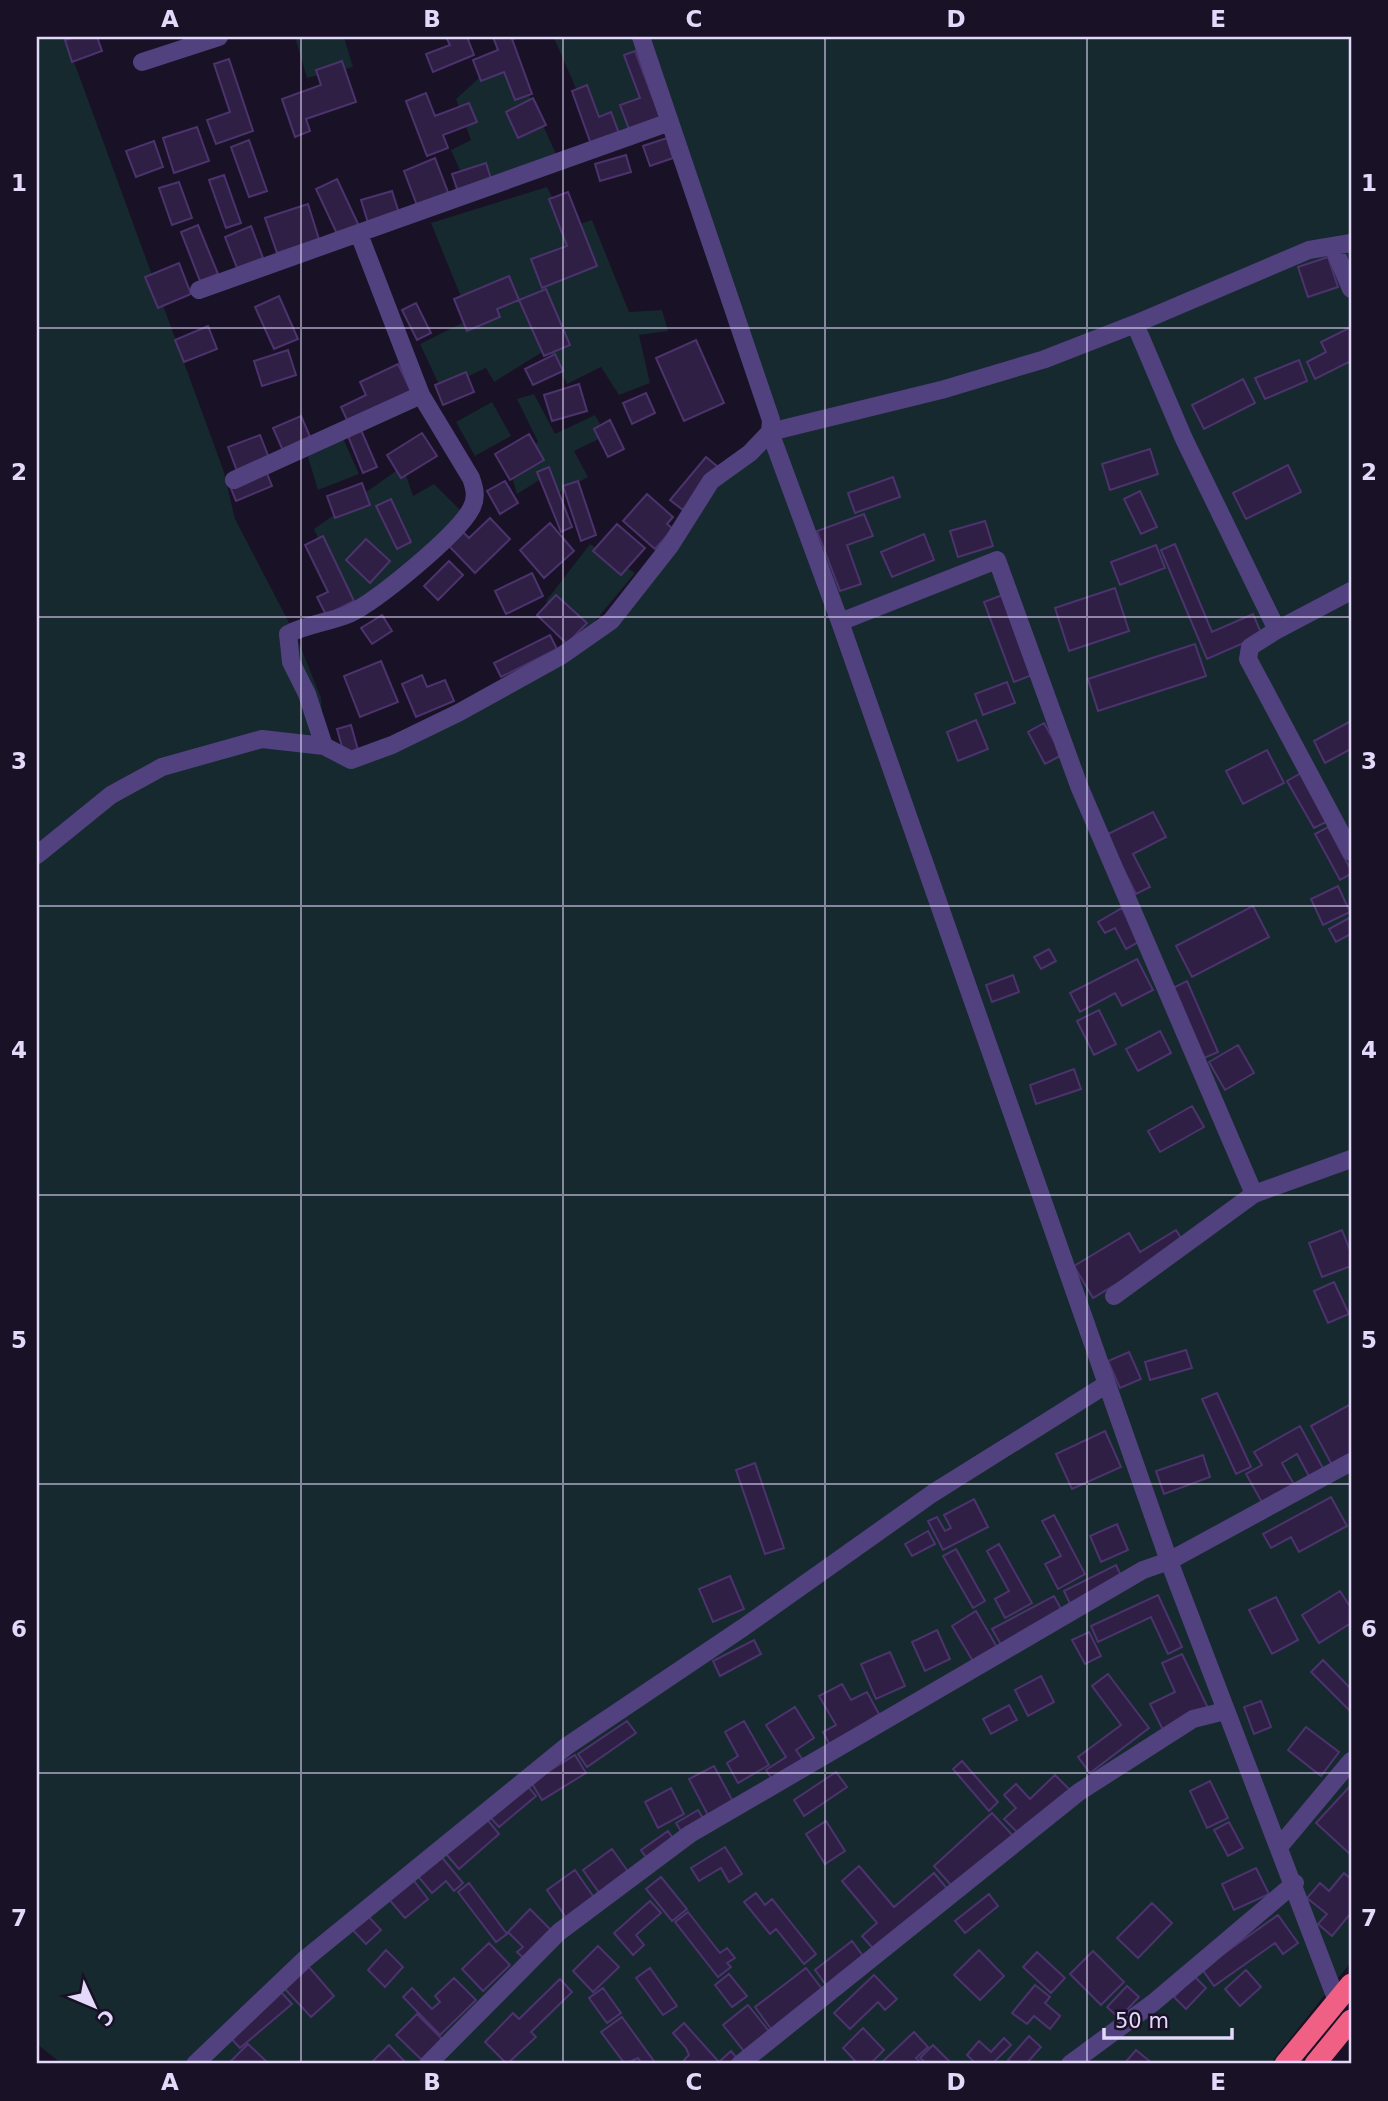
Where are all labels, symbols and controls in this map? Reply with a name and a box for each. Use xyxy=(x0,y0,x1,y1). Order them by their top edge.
text: A xyxy=(161,6,179,32)
text: B xyxy=(423,6,441,32)
text: C xyxy=(686,6,702,32)
text: D xyxy=(946,6,966,32)
text: E xyxy=(1210,6,1226,32)
text: 1 xyxy=(11,170,27,196)
text: 1 xyxy=(1361,170,1377,196)
text: 2 xyxy=(11,459,27,485)
text: 2 xyxy=(1361,459,1377,485)
text: 3 xyxy=(11,748,27,774)
text: 3 xyxy=(1361,748,1377,774)
text: 4 xyxy=(11,1037,27,1063)
text: 4 xyxy=(1361,1037,1377,1063)
text: 5 xyxy=(11,1327,27,1353)
text: 5 xyxy=(1361,1327,1377,1353)
text: 6 xyxy=(11,1616,27,1642)
text: 6 xyxy=(1361,1616,1377,1642)
text: 7 xyxy=(11,1905,27,1931)
text: 7 xyxy=(1361,1905,1377,1931)
north arrow xyxy=(60,1972,130,2042)
scale bar xyxy=(1104,1996,1232,2040)
text: С xyxy=(93,2005,119,2030)
text: 50 m xyxy=(1115,2009,1169,2033)
text: A xyxy=(161,2069,179,2095)
text: B xyxy=(423,2069,441,2095)
text: C xyxy=(686,2069,702,2095)
text: D xyxy=(946,2069,966,2095)
text: E xyxy=(1210,2069,1226,2095)

